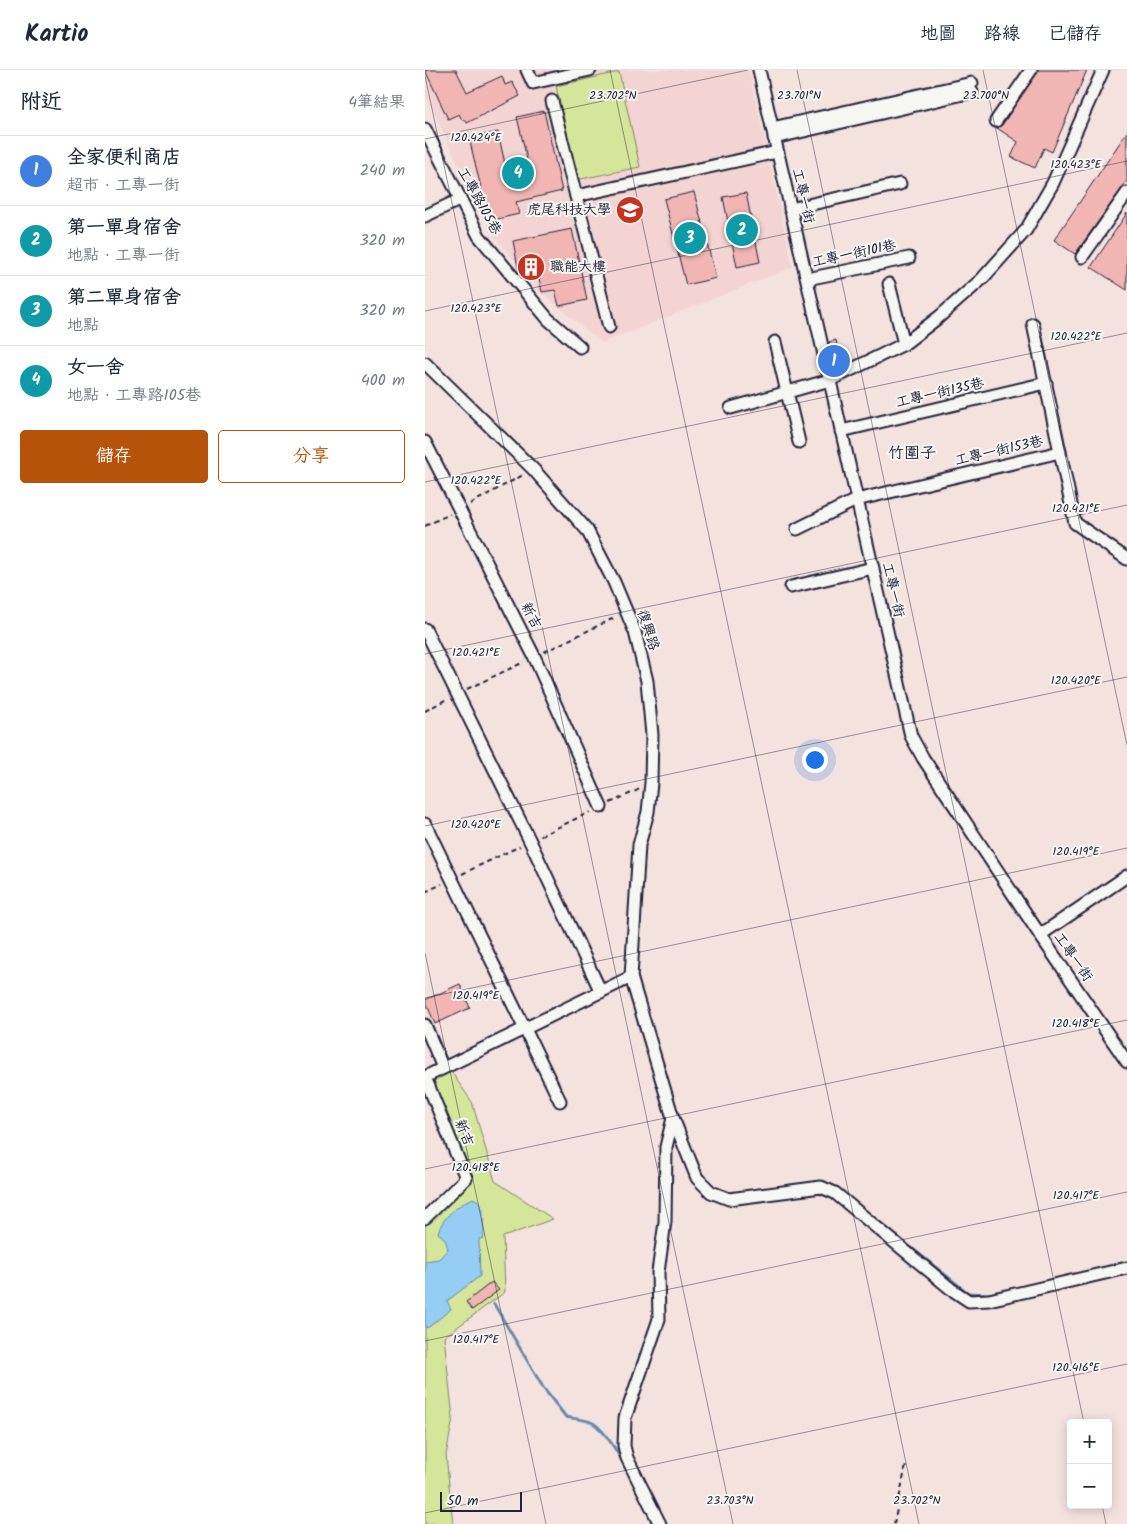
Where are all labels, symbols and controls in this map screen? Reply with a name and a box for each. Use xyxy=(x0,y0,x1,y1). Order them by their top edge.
text: Kartio xyxy=(25,15,88,54)
text: 地圖 xyxy=(920,20,956,49)
text: 路線 xyxy=(984,20,1020,49)
text: 已儲存 xyxy=(1048,20,1102,49)
text: 附近 xyxy=(20,86,62,119)
text: 23.702°N xyxy=(589,86,637,105)
text: 23.701°N xyxy=(777,86,821,105)
text: 23.700°N xyxy=(963,86,1009,105)
text: 4筆結果 xyxy=(348,90,405,115)
text: 120.424°E xyxy=(451,128,502,147)
text: 全家便利商店 xyxy=(67,143,181,173)
pin: 4 xyxy=(502,154,534,192)
text: 120.423°E xyxy=(1050,155,1103,174)
text: 1 xyxy=(34,158,38,183)
text: 240 m xyxy=(360,158,405,183)
street label: 工專路105巷 xyxy=(451,163,507,240)
street label: 工專一街 xyxy=(786,166,820,226)
text: 超市 · 工專一街 xyxy=(67,173,180,198)
school or university icon: 虎尾科技大學 xyxy=(615,195,645,225)
place label: 虎尾科技大學 xyxy=(527,199,611,221)
pin: 2 xyxy=(726,211,758,249)
text: 第一單身宿舍 xyxy=(67,213,181,243)
pin: 3 xyxy=(674,219,706,257)
text: 2 xyxy=(31,228,41,253)
text: 320 m xyxy=(359,228,405,253)
street label: 工專一街101巷 xyxy=(810,234,899,274)
text: 地點 · 工專一街 xyxy=(67,243,180,268)
building icon: 職能大樓 xyxy=(516,252,546,282)
place label: 職能大樓 xyxy=(550,256,606,278)
text: 第二單身宿舍 xyxy=(67,283,181,313)
text: 3 xyxy=(32,298,40,323)
text: 320 m xyxy=(359,298,405,323)
text: 120.423°E xyxy=(450,299,503,318)
text: 地點 xyxy=(67,313,99,338)
text: 120.422°E xyxy=(1050,327,1103,346)
pin: 1 xyxy=(818,342,850,380)
text: 女一舍 xyxy=(67,353,124,383)
text: 4 xyxy=(32,368,40,393)
text: 400 m xyxy=(361,368,405,393)
street label: 工專一街135巷 xyxy=(894,372,987,414)
text: 地點 · 工專路105巷 xyxy=(67,383,201,408)
button: 儲存 xyxy=(20,430,208,483)
button: 分享 xyxy=(218,430,405,483)
street label: 工專一街153巷 xyxy=(953,430,1046,472)
district label: 竹圍子 xyxy=(888,441,936,466)
text: 120.422°E xyxy=(450,471,503,490)
text: 120.421°E xyxy=(1052,499,1101,518)
street label: 工專一街 xyxy=(876,560,910,620)
street label: 新吉 xyxy=(515,599,547,633)
street label: 復興路 xyxy=(631,607,665,653)
text: 120.421°E xyxy=(452,643,501,662)
text: 120.420°E xyxy=(1051,671,1102,690)
your location xyxy=(802,747,828,773)
text: 120.420°E xyxy=(451,815,502,834)
text: 120.419°E xyxy=(1053,842,1100,861)
street label: 工專一街 xyxy=(1048,928,1098,986)
text: 120.419°E xyxy=(453,986,500,1005)
text: 120.418°E xyxy=(1052,1014,1101,1033)
street label: 新吉 xyxy=(449,1116,479,1150)
text: 120.418°E xyxy=(452,1158,501,1177)
text: 120.417°E xyxy=(1053,1186,1100,1205)
text: 120.417°E xyxy=(453,1330,500,1349)
text: 120.416°E xyxy=(1052,1358,1101,1377)
map controls xyxy=(1067,1419,1112,1509)
button: + xyxy=(1067,1419,1112,1464)
button: − xyxy=(1067,1464,1112,1509)
scale bar xyxy=(440,1489,523,1512)
text: 50 m xyxy=(447,1490,478,1512)
text: 23.703°N xyxy=(706,1491,754,1510)
text: 23.702°N xyxy=(893,1491,941,1510)

